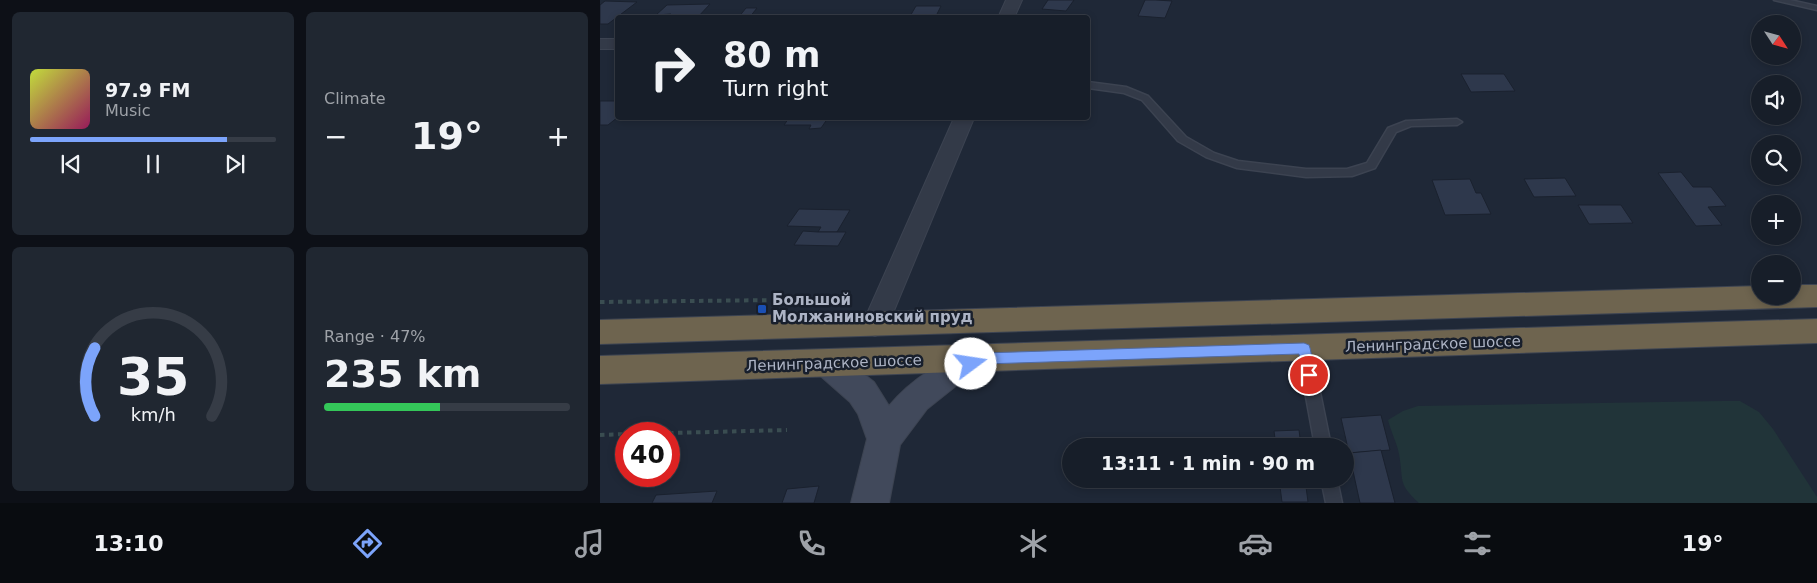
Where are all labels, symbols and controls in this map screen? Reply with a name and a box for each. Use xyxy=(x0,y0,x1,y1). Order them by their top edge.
north arrow xyxy=(1751,15,1801,65)
map controls xyxy=(1751,15,1801,305)
icon: right xyxy=(640,35,705,100)
text: 80 m xyxy=(723,35,820,75)
button: sound xyxy=(1751,75,1801,125)
text: Turn right xyxy=(723,76,828,101)
text: 97.9 FM xyxy=(105,79,190,101)
text: Climate xyxy=(324,89,386,108)
text: Music xyxy=(105,101,151,120)
text: 19° xyxy=(411,114,483,158)
text: − xyxy=(324,120,347,153)
text: + xyxy=(547,120,570,153)
button: search xyxy=(1751,135,1801,185)
icon: previous xyxy=(57,150,85,178)
icon: pause xyxy=(139,150,167,178)
icon: next xyxy=(221,150,249,178)
button: + xyxy=(1751,195,1801,245)
button: − xyxy=(1751,255,1801,305)
place label: Большой Молжаниновский пруд xyxy=(772,291,973,326)
marker: Большой Молжаниновский пруд xyxy=(756,303,768,315)
text: Range · 47% xyxy=(324,327,426,346)
street label: Ленинградское шоссе xyxy=(1345,332,1521,356)
position arrow xyxy=(944,337,996,389)
text: 35 xyxy=(117,347,189,407)
street label: Ленинградское шоссе xyxy=(746,351,922,375)
text: 235 km xyxy=(324,352,481,396)
pin xyxy=(1288,354,1330,396)
icon: arrive xyxy=(1295,361,1323,389)
text: km/h xyxy=(130,404,176,425)
speed limit sign: 40 xyxy=(615,422,680,487)
text: 13:11 · 1 min · 90 m xyxy=(1101,452,1315,474)
icon: directions xyxy=(350,526,385,561)
icon: music xyxy=(572,526,607,561)
icon: phone xyxy=(794,526,829,561)
icon: climate xyxy=(1016,526,1051,561)
icon: car xyxy=(1238,526,1273,561)
icon: filters xyxy=(1460,526,1495,561)
text: 13:10 xyxy=(93,531,163,556)
text: 19° xyxy=(1682,531,1723,556)

